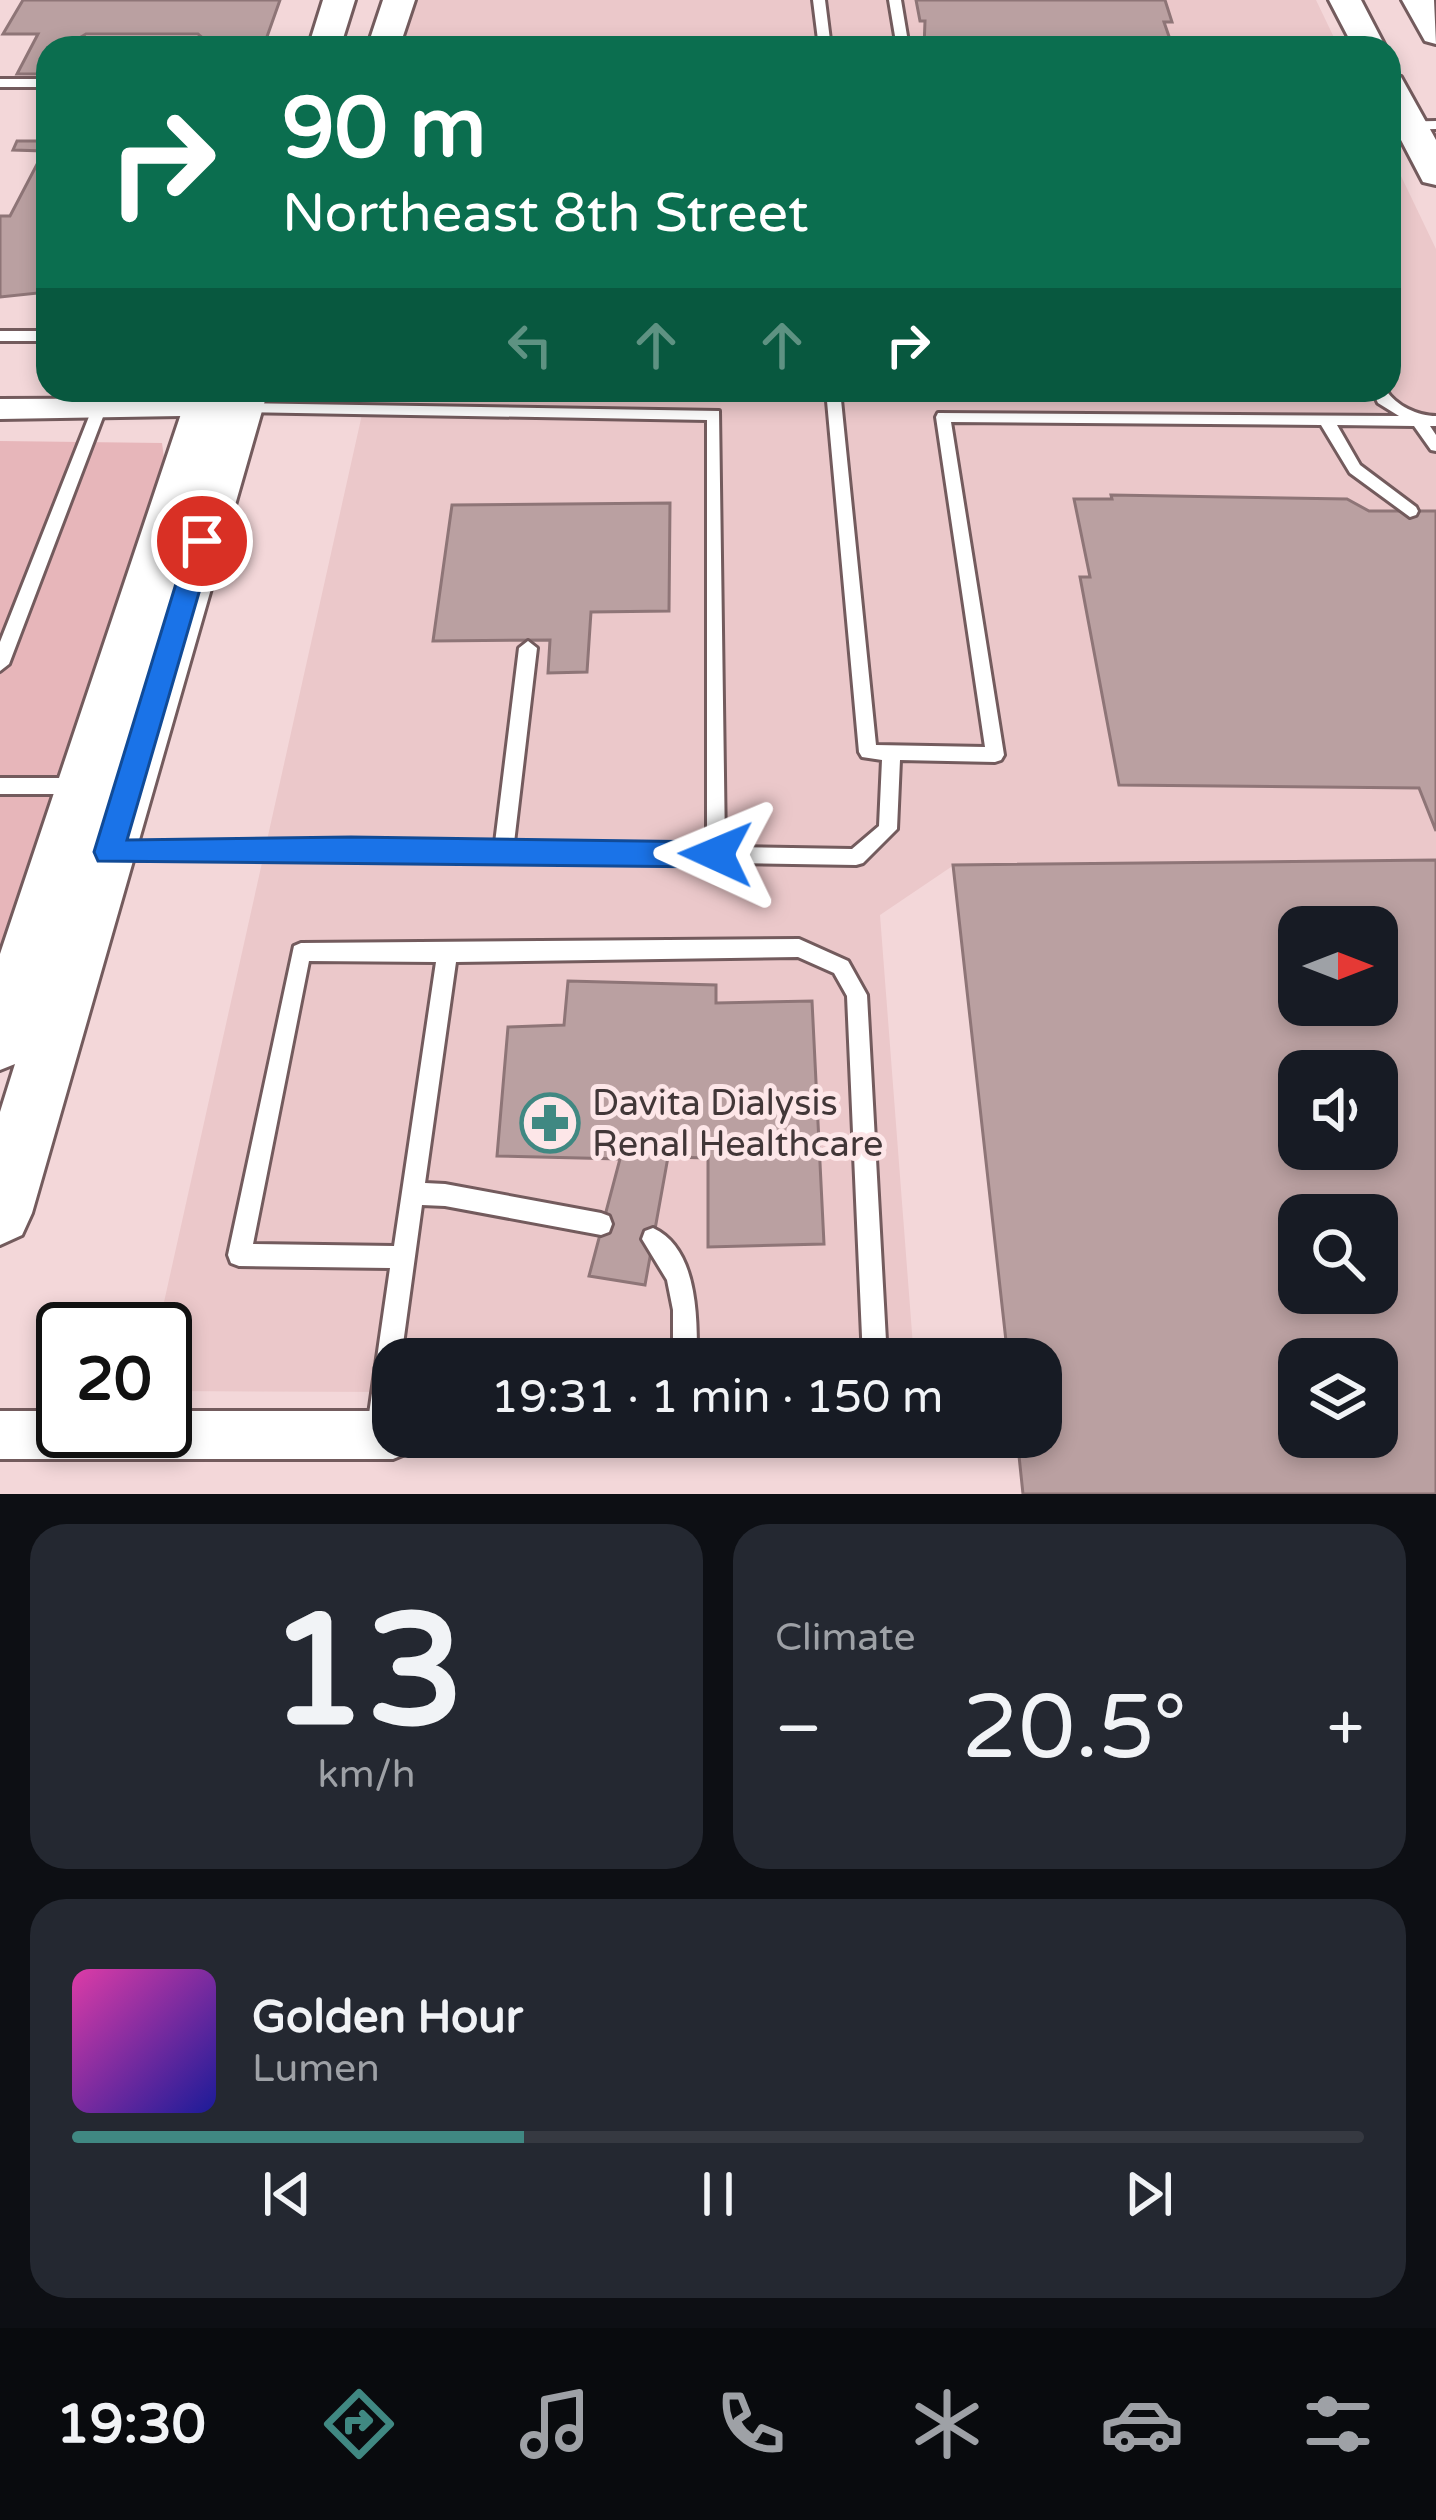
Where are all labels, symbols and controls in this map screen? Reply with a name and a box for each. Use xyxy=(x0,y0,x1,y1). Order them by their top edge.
text: 90 m xyxy=(282,79,486,180)
icon: right xyxy=(84,84,240,240)
text: Northeast 8th Street xyxy=(282,181,809,246)
icon: left xyxy=(497,312,563,378)
icon: ahead xyxy=(623,312,689,378)
icon: ahead xyxy=(749,312,815,378)
icon: right xyxy=(875,312,941,378)
pin xyxy=(151,490,253,592)
icon: arrive xyxy=(169,508,235,574)
position arrow xyxy=(653,791,779,917)
north arrow xyxy=(1278,906,1398,1026)
map controls xyxy=(1278,906,1398,1458)
button: sound xyxy=(1278,1050,1398,1170)
place label: Davita Dialysis Renal Healthcare xyxy=(592,1082,883,1166)
pharmacy icon: Davita Dialysis Renal Healthcare xyxy=(519,1092,581,1154)
button: search xyxy=(1278,1194,1398,1314)
speed limit sign: 20 xyxy=(36,1302,192,1458)
button: layers xyxy=(1278,1338,1398,1458)
text: 19:31 · 1 min · 150 m xyxy=(491,1371,943,1425)
text: 13 xyxy=(269,1579,464,1767)
text: Climate xyxy=(775,1614,915,1661)
text: 20.5° xyxy=(962,1674,1187,1783)
text: − xyxy=(775,1689,822,1769)
text: + xyxy=(1327,1689,1364,1769)
text: km/h xyxy=(317,1751,416,1798)
text: Golden Hour xyxy=(252,1991,523,2045)
text: Lumen xyxy=(252,2045,380,2092)
icon: previous xyxy=(254,2161,320,2227)
icon: pause xyxy=(685,2161,751,2227)
icon: next xyxy=(1116,2161,1182,2227)
icon: directions xyxy=(317,2382,401,2466)
icon: music xyxy=(513,2382,597,2466)
icon: phone xyxy=(709,2382,793,2466)
icon: climate xyxy=(905,2382,989,2466)
icon: car xyxy=(1100,2382,1184,2466)
icon: filters xyxy=(1296,2382,1380,2466)
text: 19:30 xyxy=(56,2392,206,2457)

